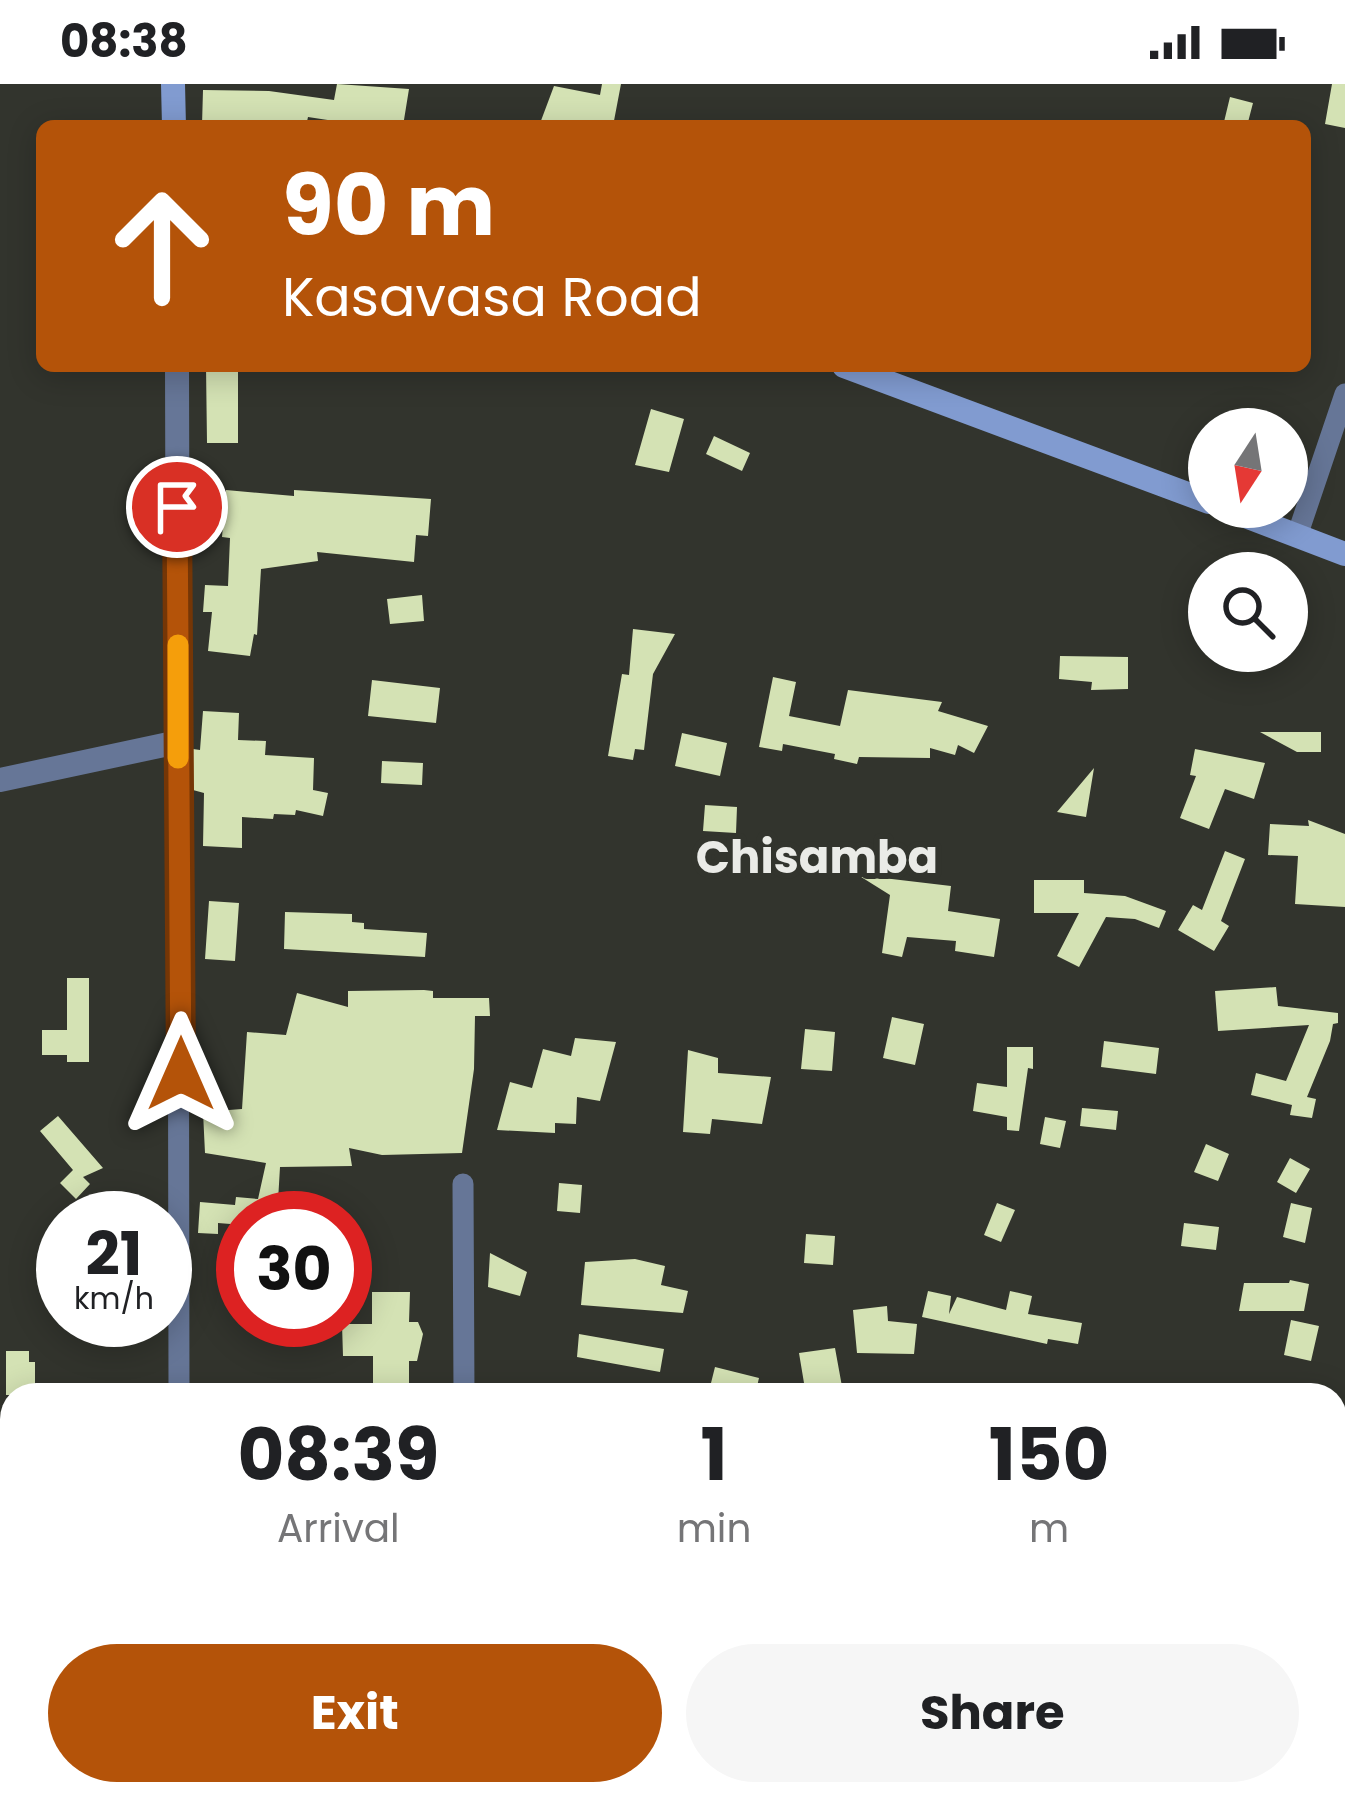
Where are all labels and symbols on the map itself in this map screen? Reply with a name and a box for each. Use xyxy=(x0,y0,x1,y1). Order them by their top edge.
north arrow xyxy=(1188,408,1308,528)
pin xyxy=(126,456,228,558)
district label: Chisamba xyxy=(696,826,938,889)
position arrow xyxy=(118,1011,244,1137)
speed limit sign: 30 xyxy=(216,1191,372,1347)

